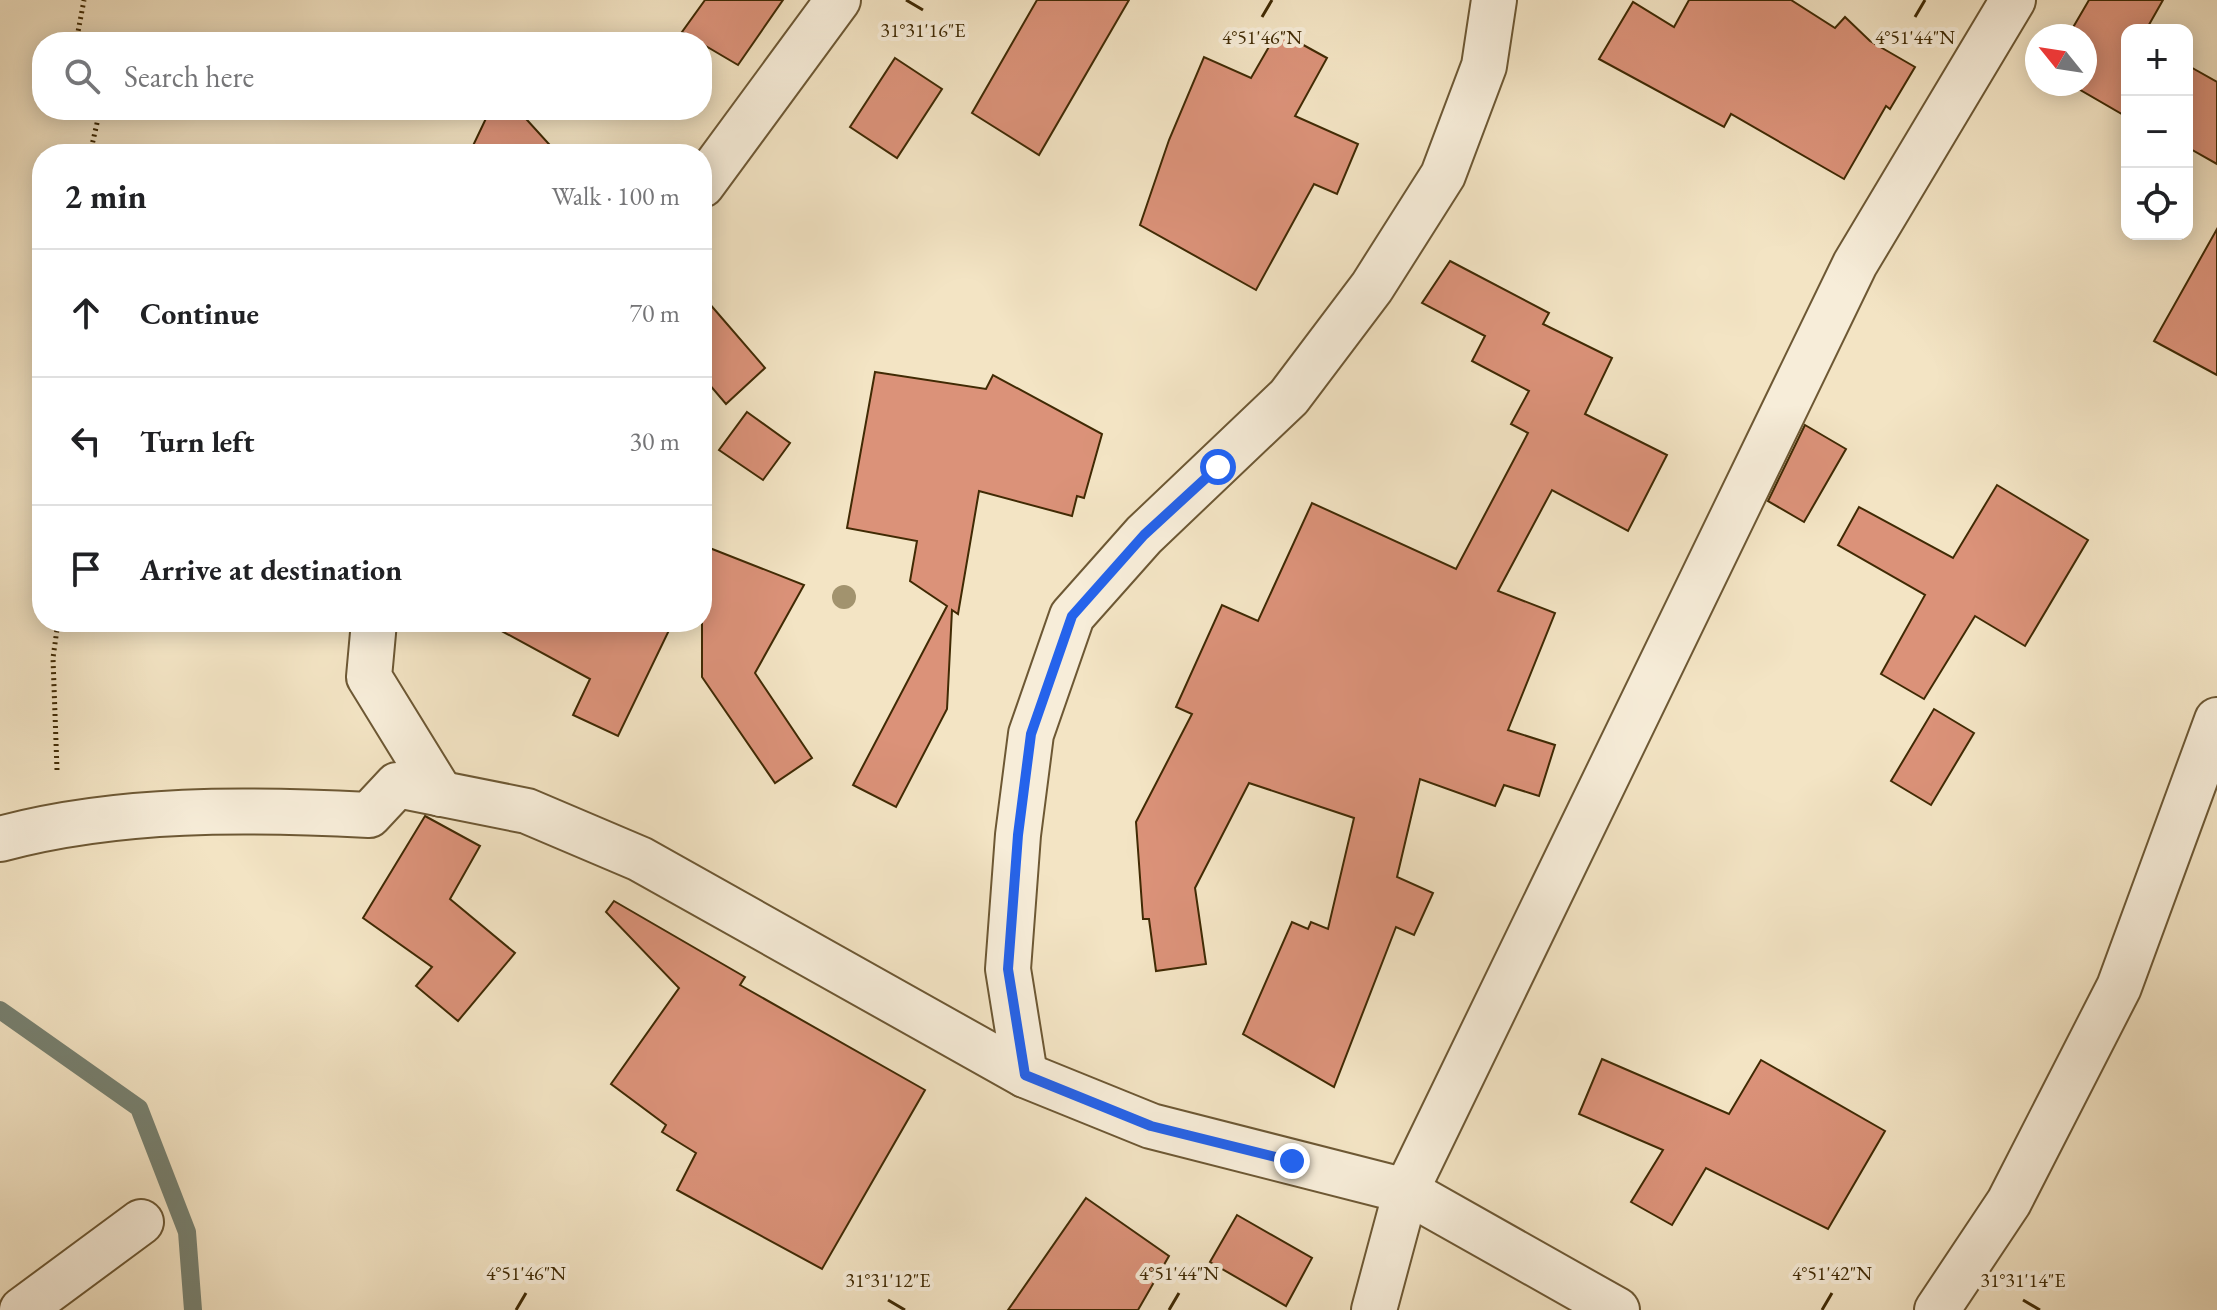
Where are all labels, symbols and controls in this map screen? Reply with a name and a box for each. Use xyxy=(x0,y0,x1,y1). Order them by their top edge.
text: 31°31'16"E xyxy=(880,17,966,43)
text: 4°51'46"N xyxy=(1222,24,1302,50)
text: 4°51'44"N xyxy=(1875,24,1955,50)
north arrow xyxy=(2025,24,2097,96)
map controls xyxy=(2121,24,2193,240)
button: + xyxy=(2121,24,2193,96)
search box xyxy=(32,32,712,120)
icon: search xyxy=(60,54,104,98)
text: Search here xyxy=(124,57,254,96)
button: − xyxy=(2121,96,2193,168)
button: locate xyxy=(2121,168,2193,240)
text: 2 min xyxy=(64,174,147,218)
text: Walk · 100 m xyxy=(552,179,680,213)
icon: ahead xyxy=(64,291,108,335)
text: Continue xyxy=(140,294,259,333)
text: 70 m xyxy=(630,296,680,330)
icon: left xyxy=(64,419,108,463)
text: Turn left xyxy=(140,422,254,461)
text: 30 m xyxy=(630,424,680,458)
route start xyxy=(1200,449,1236,485)
icon: arrive xyxy=(64,547,108,591)
text: Arrive at destination xyxy=(140,550,402,589)
route end xyxy=(1274,1143,1310,1179)
text: 4°51'46"N xyxy=(486,1260,566,1286)
text: 4°51'44"N xyxy=(1139,1260,1219,1286)
text: 4°51'42"N xyxy=(1792,1260,1872,1286)
text: 31°31'12"E xyxy=(845,1267,931,1293)
text: 31°31'14"E xyxy=(1980,1267,2066,1293)

